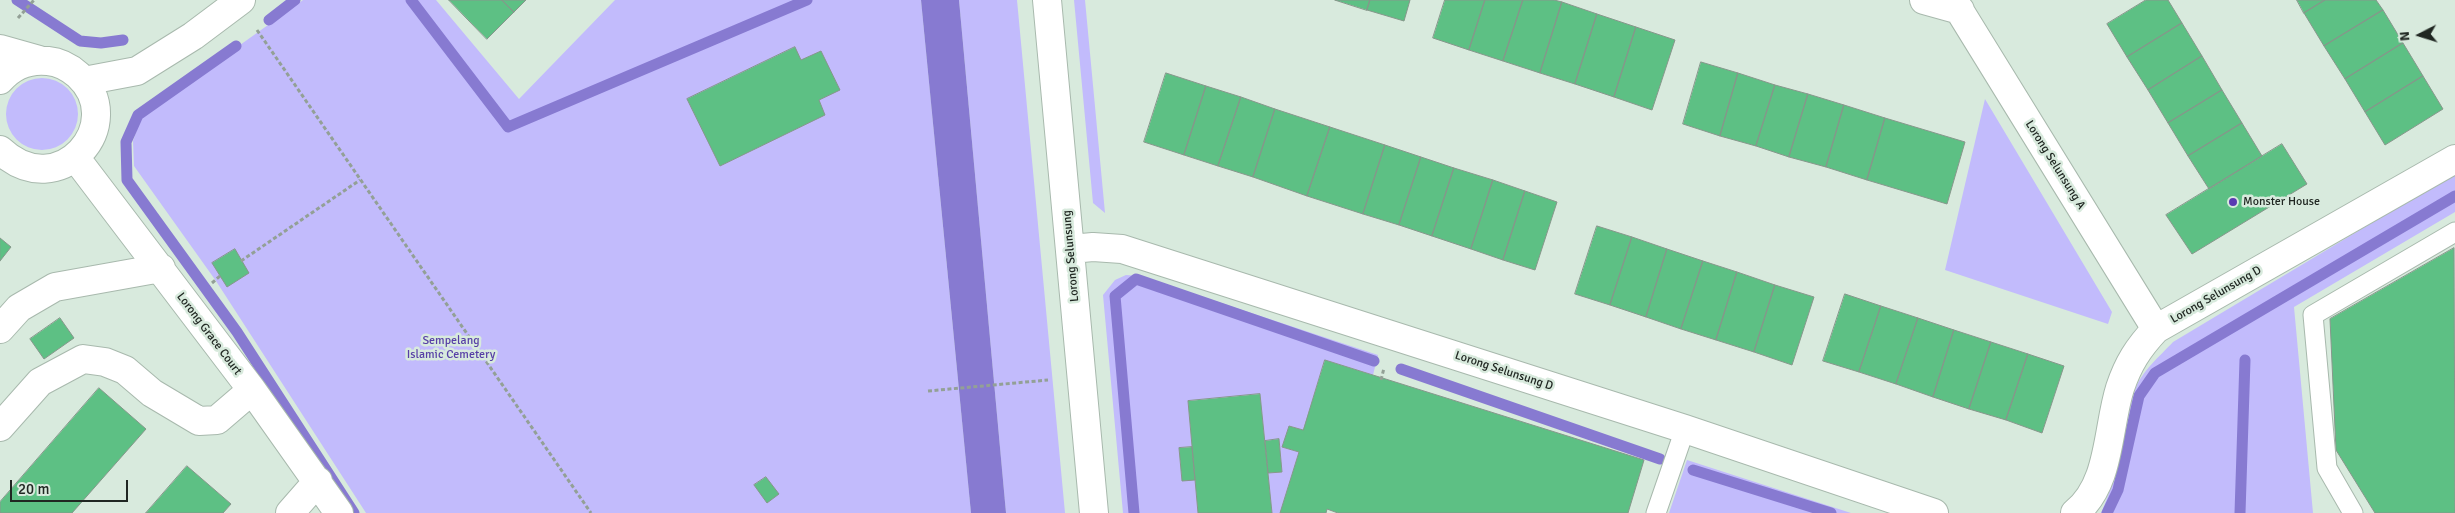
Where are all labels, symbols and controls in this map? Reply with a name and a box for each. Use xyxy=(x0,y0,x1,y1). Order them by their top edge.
north arrow xyxy=(2395,10,2445,60)
text: N xyxy=(2396,31,2413,42)
street label: Lorong Selunsung A xyxy=(2022,118,2088,212)
place label: Monster House xyxy=(2243,195,2320,209)
marker: Monster House xyxy=(2227,196,2239,208)
street label: Lorong Selunsung xyxy=(1060,210,1082,302)
street label: Lorong Selunsung D xyxy=(2168,263,2264,327)
street label: Lorong Grace Court xyxy=(173,290,245,378)
park label: Sempelang Islamic Cemetery xyxy=(407,334,495,362)
street label: Lorong Selunsung D xyxy=(1453,348,1555,394)
scale bar xyxy=(12,470,130,502)
text: 20 m xyxy=(18,480,49,498)

